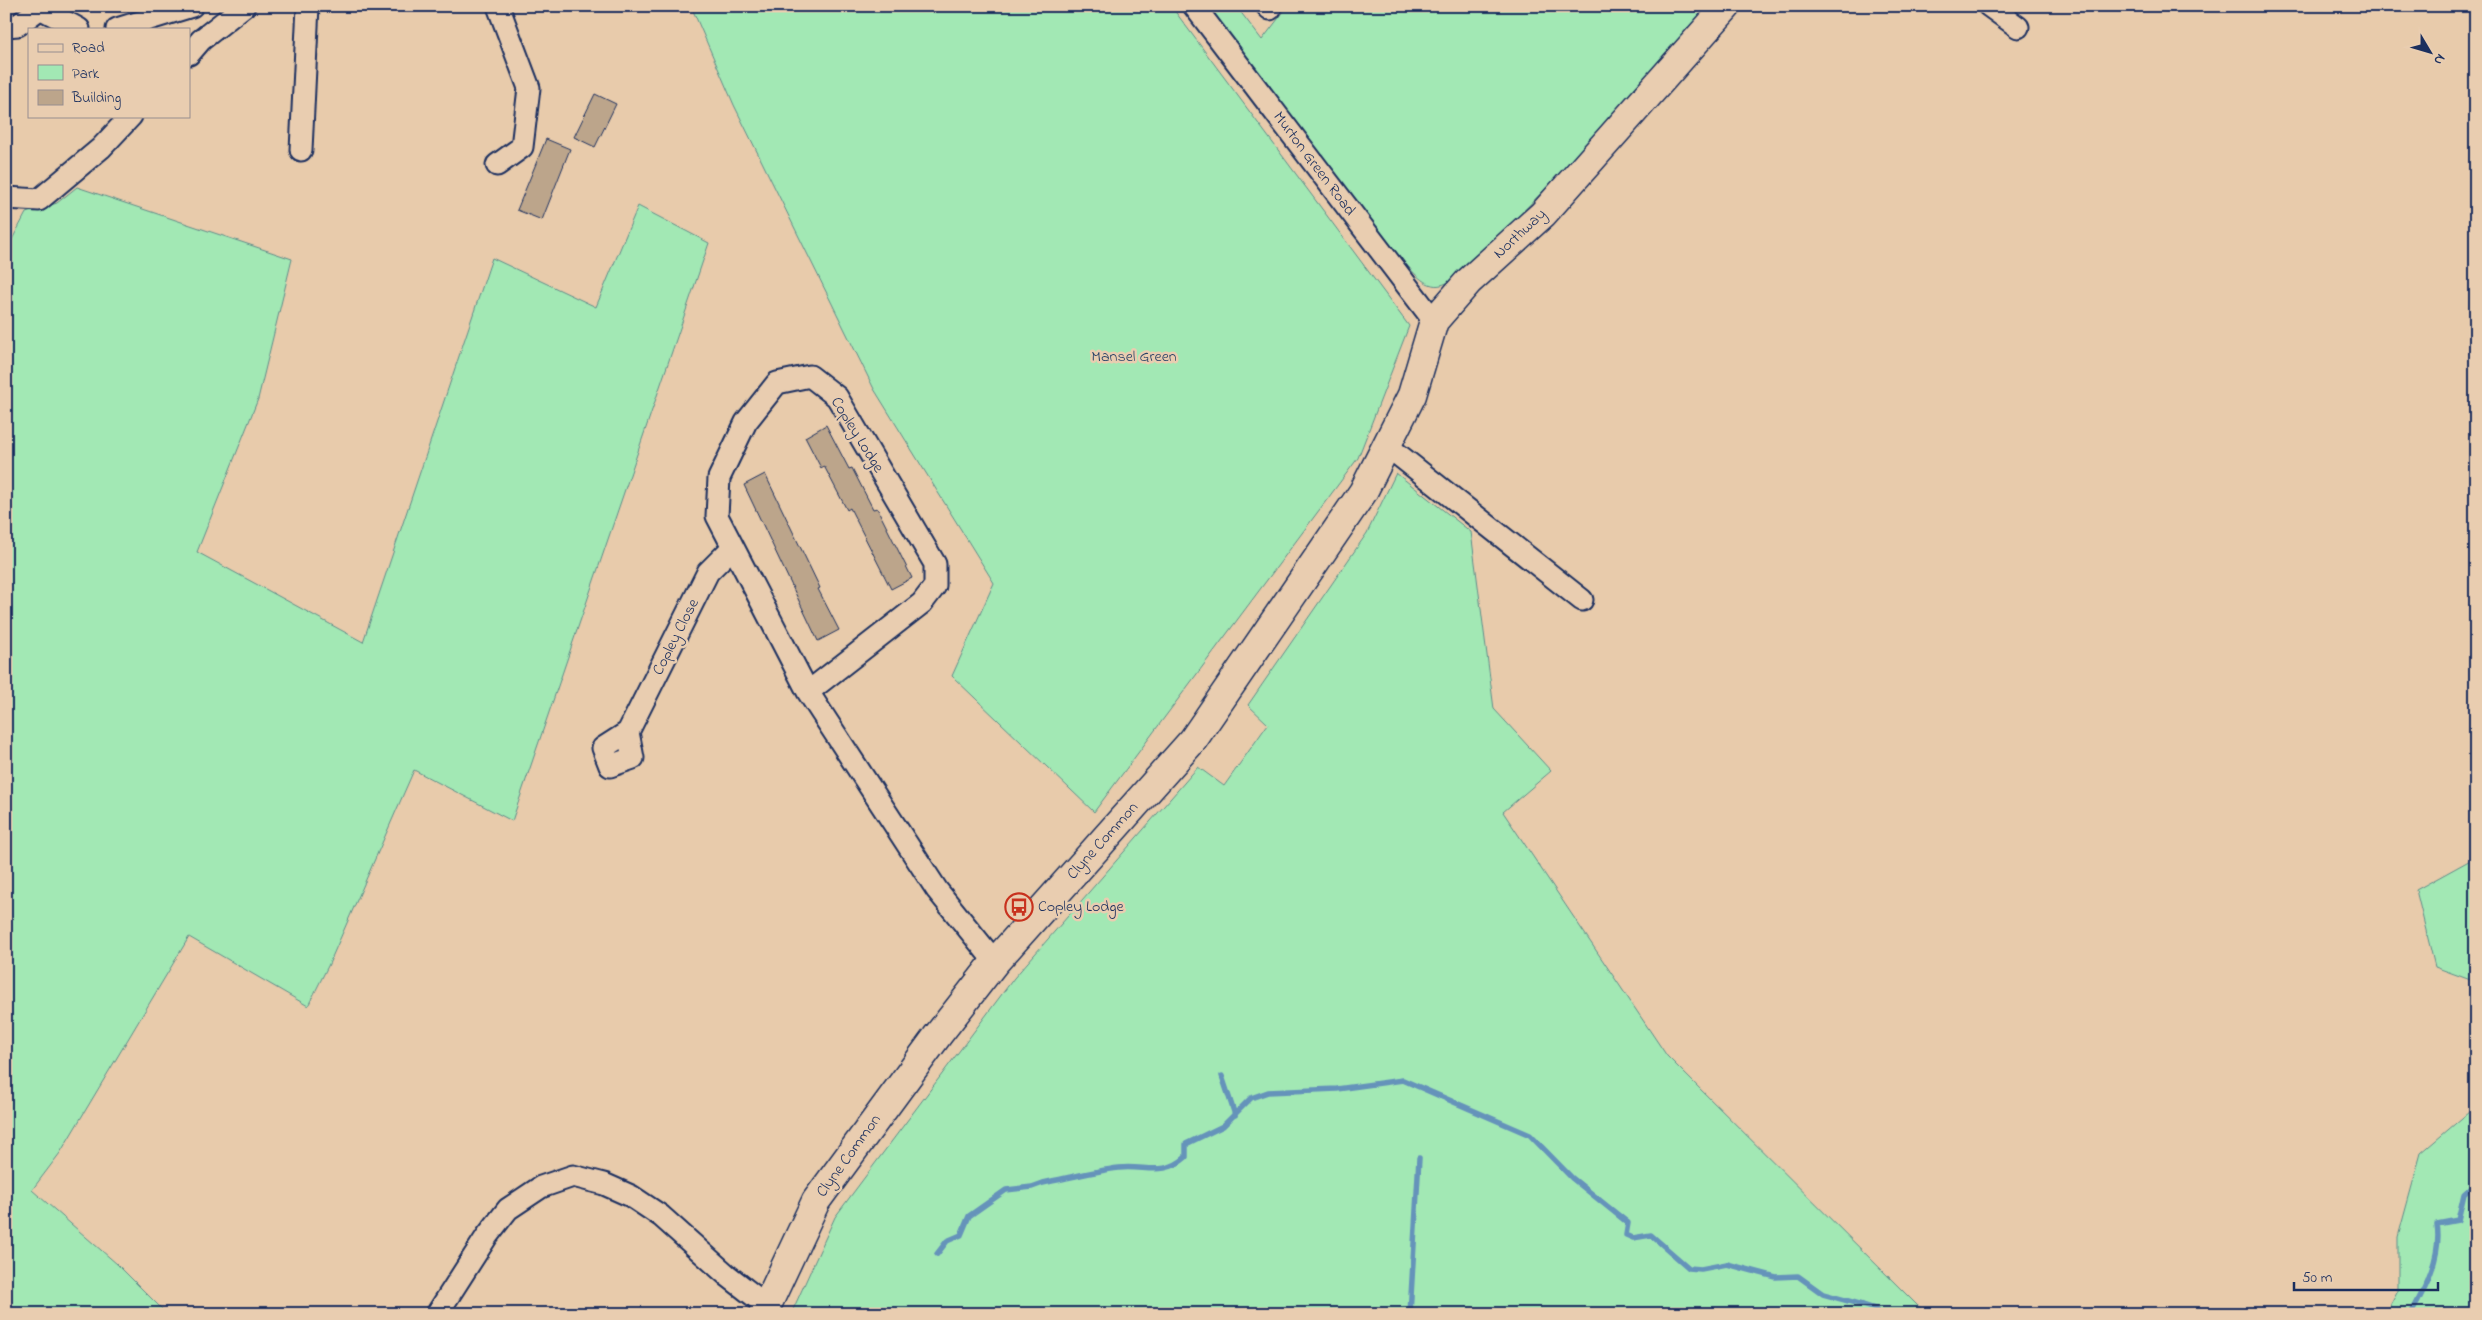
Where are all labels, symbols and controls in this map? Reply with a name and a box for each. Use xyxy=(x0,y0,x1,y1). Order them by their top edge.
legend xyxy=(28,28,190,118)
north arrow xyxy=(2404,28,2454,78)
text: Road xyxy=(72,37,105,59)
text: N xyxy=(2428,49,2450,69)
text: Park xyxy=(72,63,100,85)
text: Building xyxy=(71,87,121,110)
street label: Murton Green Road xyxy=(1267,107,1361,221)
street label: Northway xyxy=(1488,203,1552,265)
park label: Mansel Green xyxy=(1091,345,1177,369)
street label: Copley Lodge xyxy=(824,392,890,478)
street label: Copley Close xyxy=(646,594,706,680)
street label: Clyne Common xyxy=(1061,797,1145,885)
bus stop icon: Copley Lodge xyxy=(1004,892,1034,922)
place label: Copley Lodge xyxy=(1038,895,1125,919)
street label: Clyne Common xyxy=(811,1109,887,1203)
scale bar xyxy=(2294,1260,2438,1292)
text: 50 m xyxy=(2302,1267,2333,1289)

